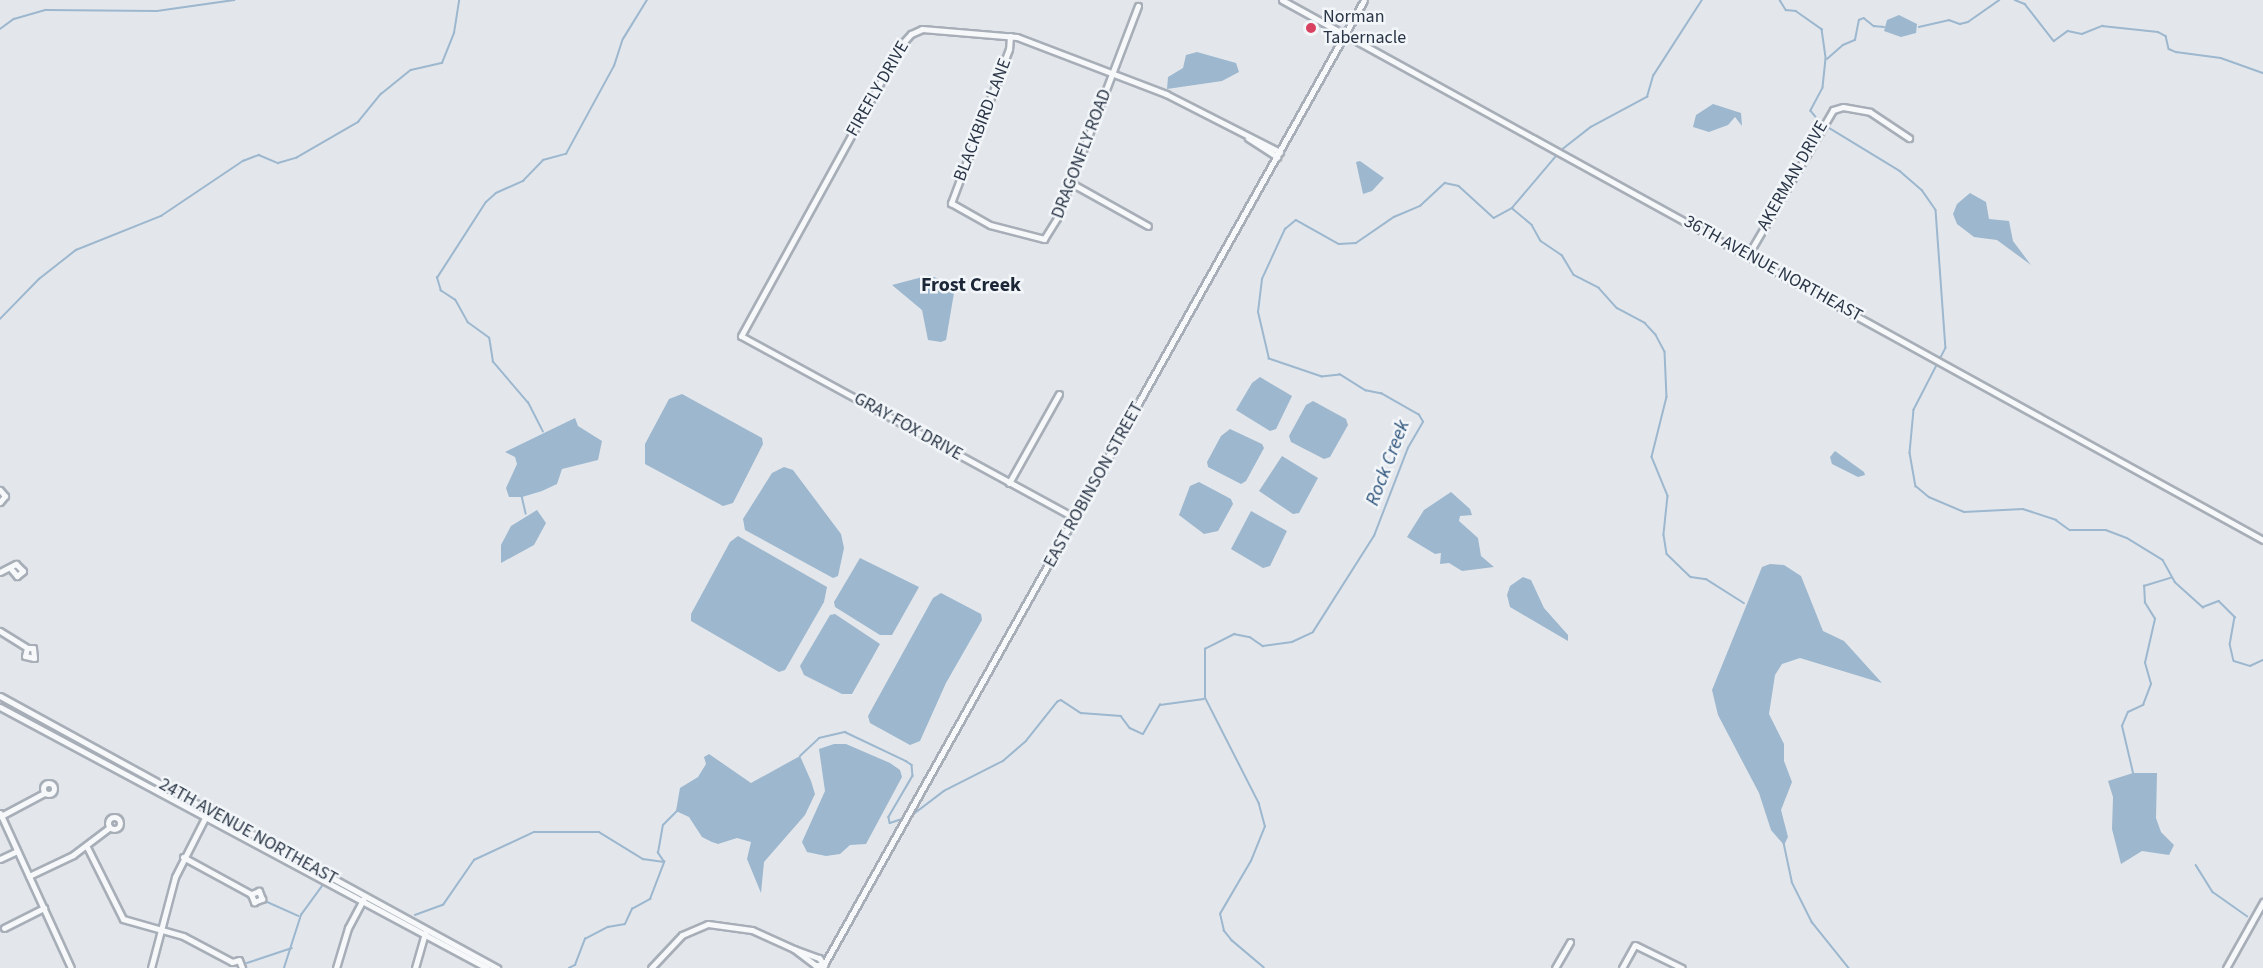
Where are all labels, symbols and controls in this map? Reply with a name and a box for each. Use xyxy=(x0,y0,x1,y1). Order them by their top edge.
place label: Norman Tabernacle xyxy=(1323,7,1406,50)
marker: Norman Tabernacle xyxy=(1304,21,1318,35)
street label: FIREFLY DRIVE xyxy=(842,37,914,141)
street label: BLACKBIRD LANE xyxy=(950,56,1016,184)
street label: DRAGONFLY ROAD xyxy=(1047,86,1117,222)
street label: AKERMAN DRIVE xyxy=(1753,117,1833,235)
street label: 36TH AVENUE NORTHEAST xyxy=(1680,211,1866,327)
district label: Frost Creek xyxy=(921,273,1021,297)
street label: GRAY FOX DRIVE xyxy=(850,388,966,466)
street label: EAST ROBINSON STREET xyxy=(1040,399,1148,571)
water label: Rock Creek xyxy=(1361,417,1415,509)
street label: 24TH AVENUE NORTHEAST xyxy=(155,774,341,890)

